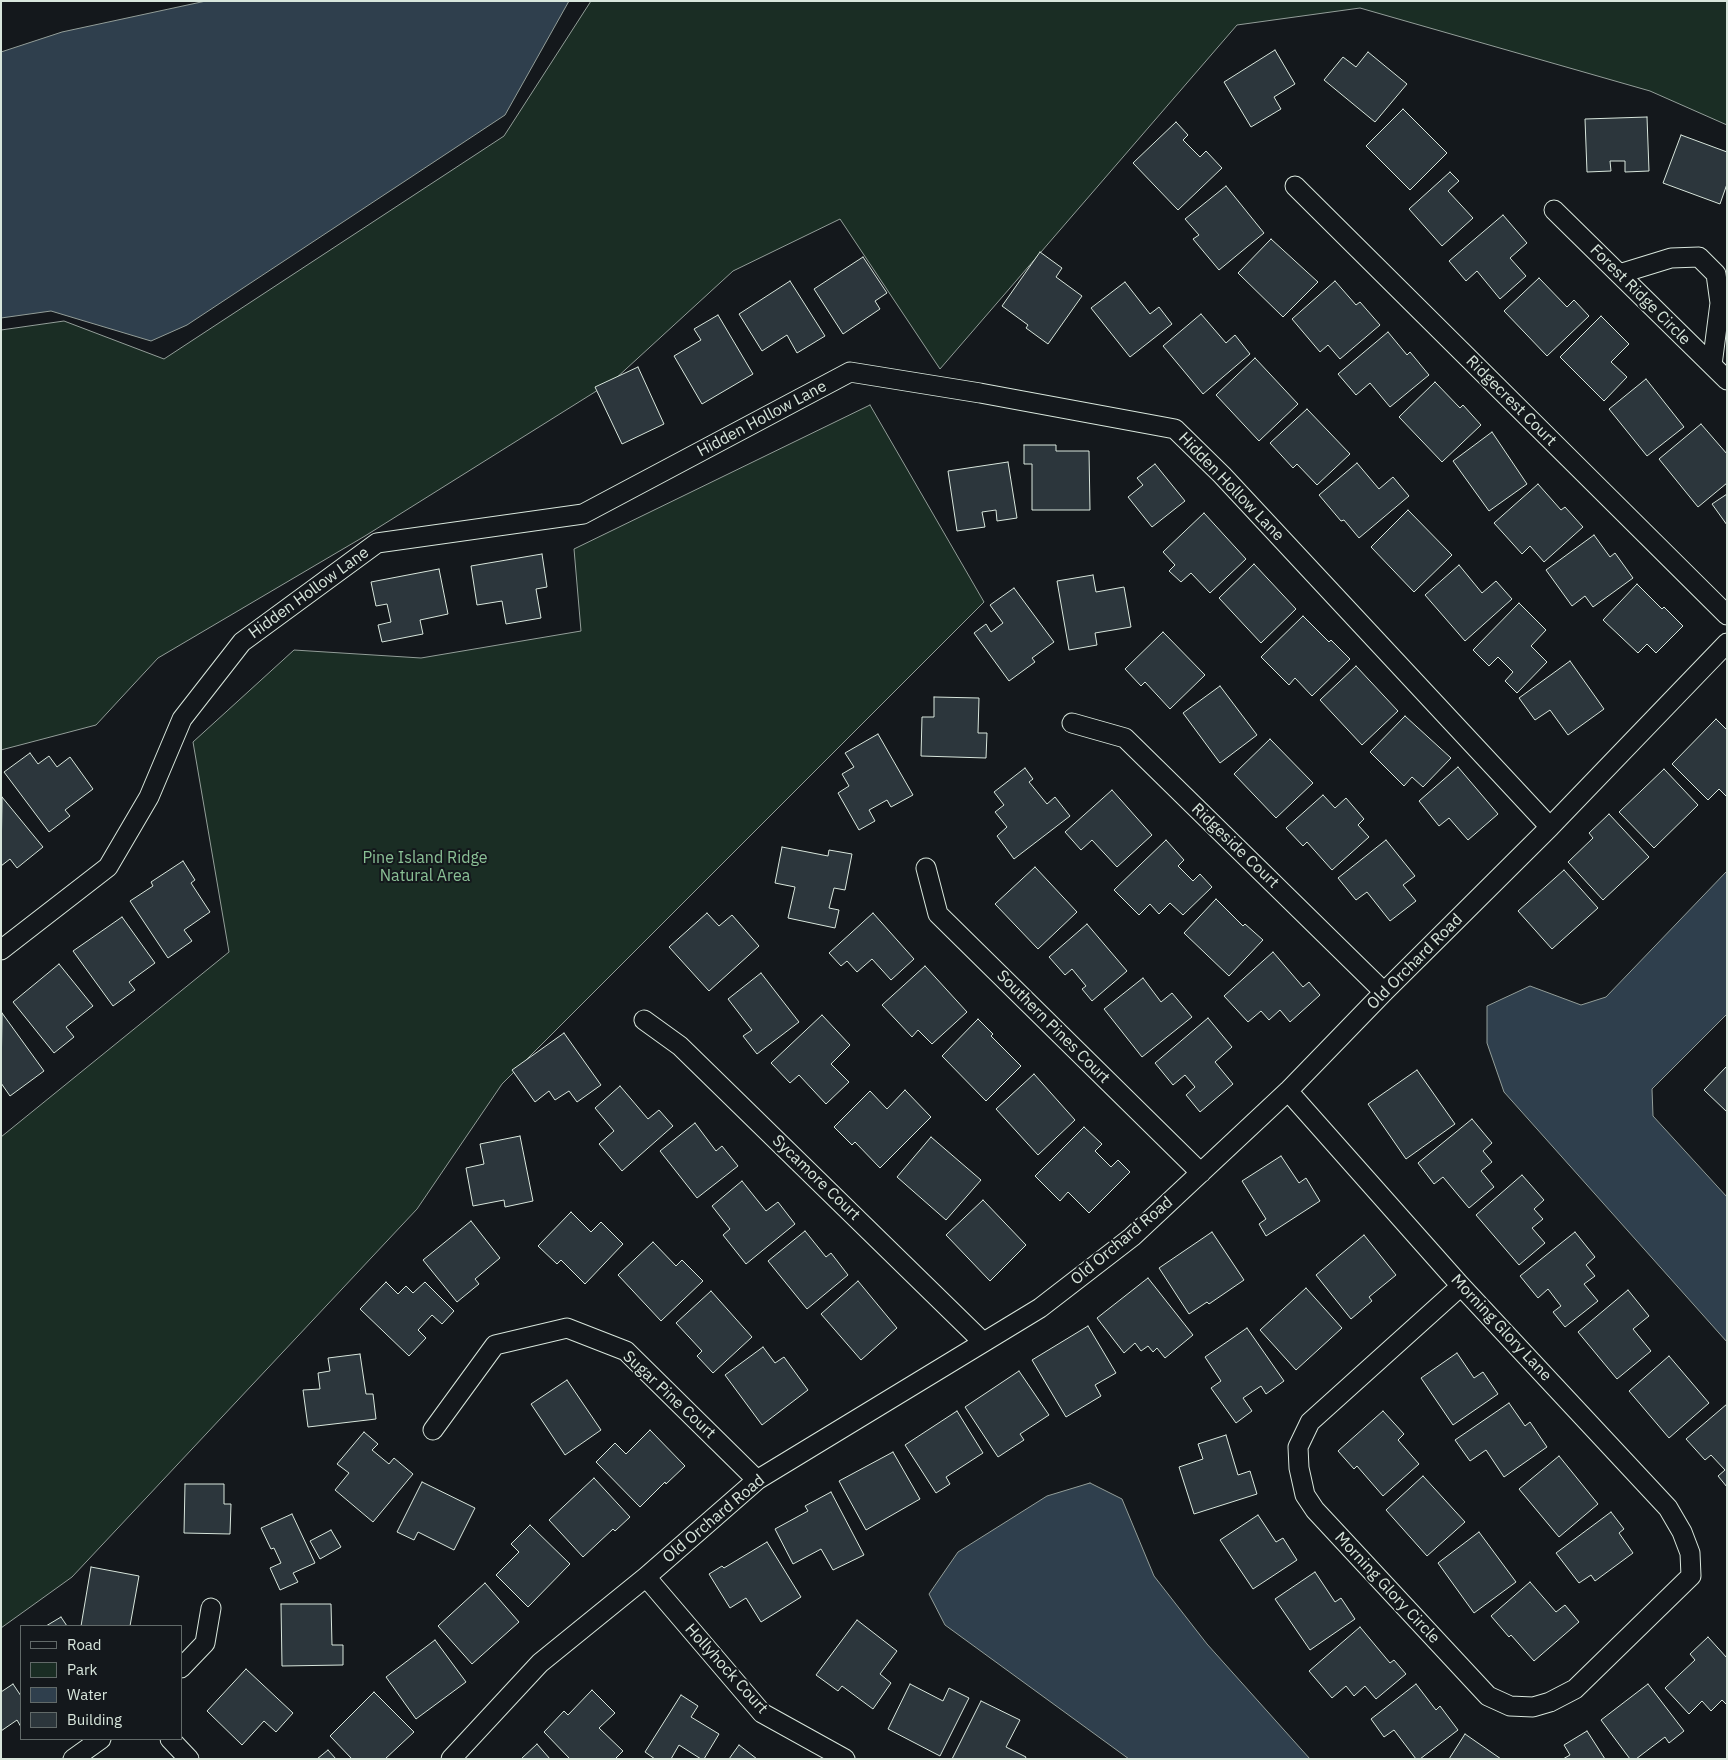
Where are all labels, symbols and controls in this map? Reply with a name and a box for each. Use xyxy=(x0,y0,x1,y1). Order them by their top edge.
street label: Forest Ridge Circle xyxy=(1586,241,1694,349)
street label: Ridgecrest Court xyxy=(1462,352,1560,450)
street label: Hidden Hollow Lane xyxy=(694,377,830,461)
street label: Hidden Hollow Lane xyxy=(1174,429,1288,545)
street label: Hidden Hollow Lane xyxy=(245,543,373,643)
street label: Ridgeside Court xyxy=(1187,800,1283,892)
park label: Pine Island Ridge Natural Area xyxy=(362,848,488,886)
street label: Old Orchard Road xyxy=(1363,910,1467,1014)
street label: Southern Pines Court xyxy=(992,966,1114,1088)
street label: Sycamore Court xyxy=(768,1131,864,1225)
street label: Old Orchard Road xyxy=(1067,1193,1177,1289)
street label: Morning Glory Lane xyxy=(1447,1271,1555,1385)
street label: Sugar Pine Court xyxy=(619,1347,719,1443)
street label: Old Orchard Road xyxy=(659,1471,769,1567)
street label: Morning Glory Circle xyxy=(1330,1528,1444,1648)
street label: Hollyhock Court xyxy=(681,1620,771,1718)
legend xyxy=(20,1625,182,1740)
text: Road xyxy=(67,1635,102,1654)
text: Park xyxy=(67,1660,97,1679)
text: Water xyxy=(67,1685,107,1704)
text: Building xyxy=(67,1710,122,1729)

